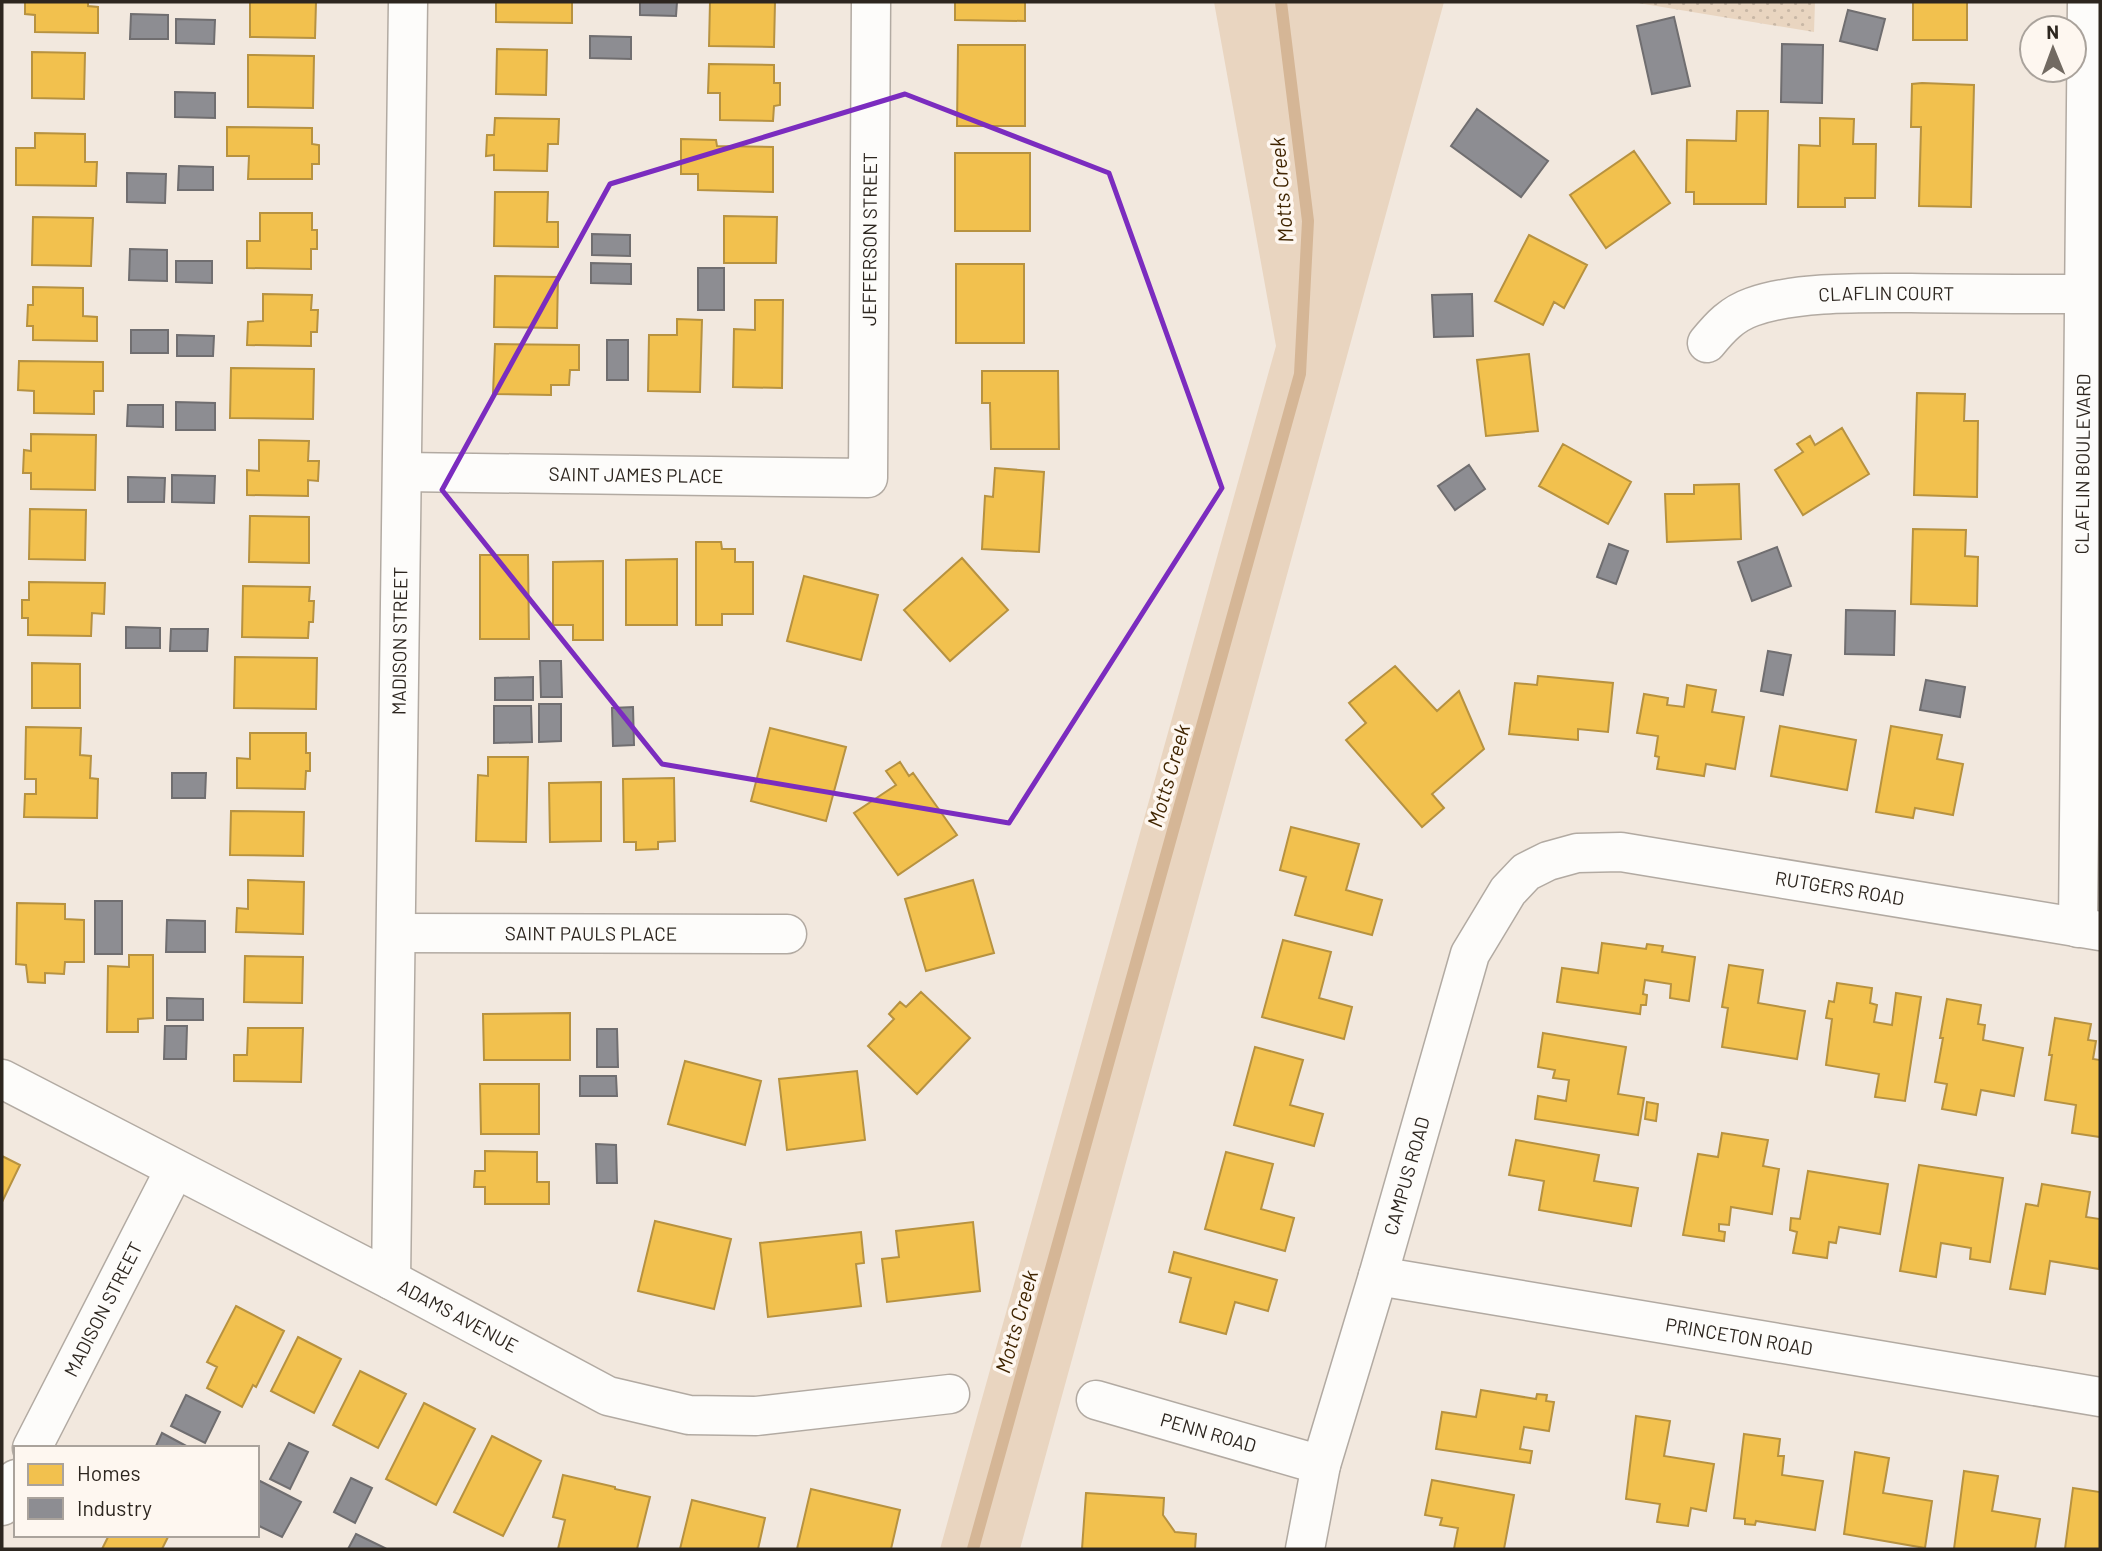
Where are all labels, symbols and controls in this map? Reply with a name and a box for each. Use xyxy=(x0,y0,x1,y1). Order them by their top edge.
north arrow xyxy=(2018,14,2088,84)
text: N xyxy=(2046,20,2059,43)
water label: Motts Creek xyxy=(1263,136,1298,244)
street label: JEFFERSON STREET xyxy=(857,152,881,326)
street label: CLAFLIN COURT xyxy=(1817,281,1954,306)
street label: CLAFLIN BOULEVARD xyxy=(2070,373,2094,555)
street label: SAINT JAMES PLACE xyxy=(549,462,723,487)
street label: MADISON STREET xyxy=(387,567,411,715)
water label: Motts Creek xyxy=(1141,721,1194,830)
street label: RUTGERS ROAD xyxy=(1774,866,1906,910)
street label: SAINT PAULS PLACE xyxy=(505,921,677,945)
street label: CAMPUS ROAD xyxy=(1378,1114,1434,1238)
street label: MADISON STREET xyxy=(59,1238,147,1380)
water label: Motts Creek xyxy=(989,1267,1042,1376)
street label: ADAMS AVENUE xyxy=(394,1274,522,1357)
street label: PRINCETON ROAD xyxy=(1664,1312,1814,1360)
street label: PENN ROAD xyxy=(1158,1407,1259,1457)
legend xyxy=(14,1446,259,1537)
text: Homes xyxy=(77,1460,141,1485)
text: Industry xyxy=(77,1495,152,1520)

